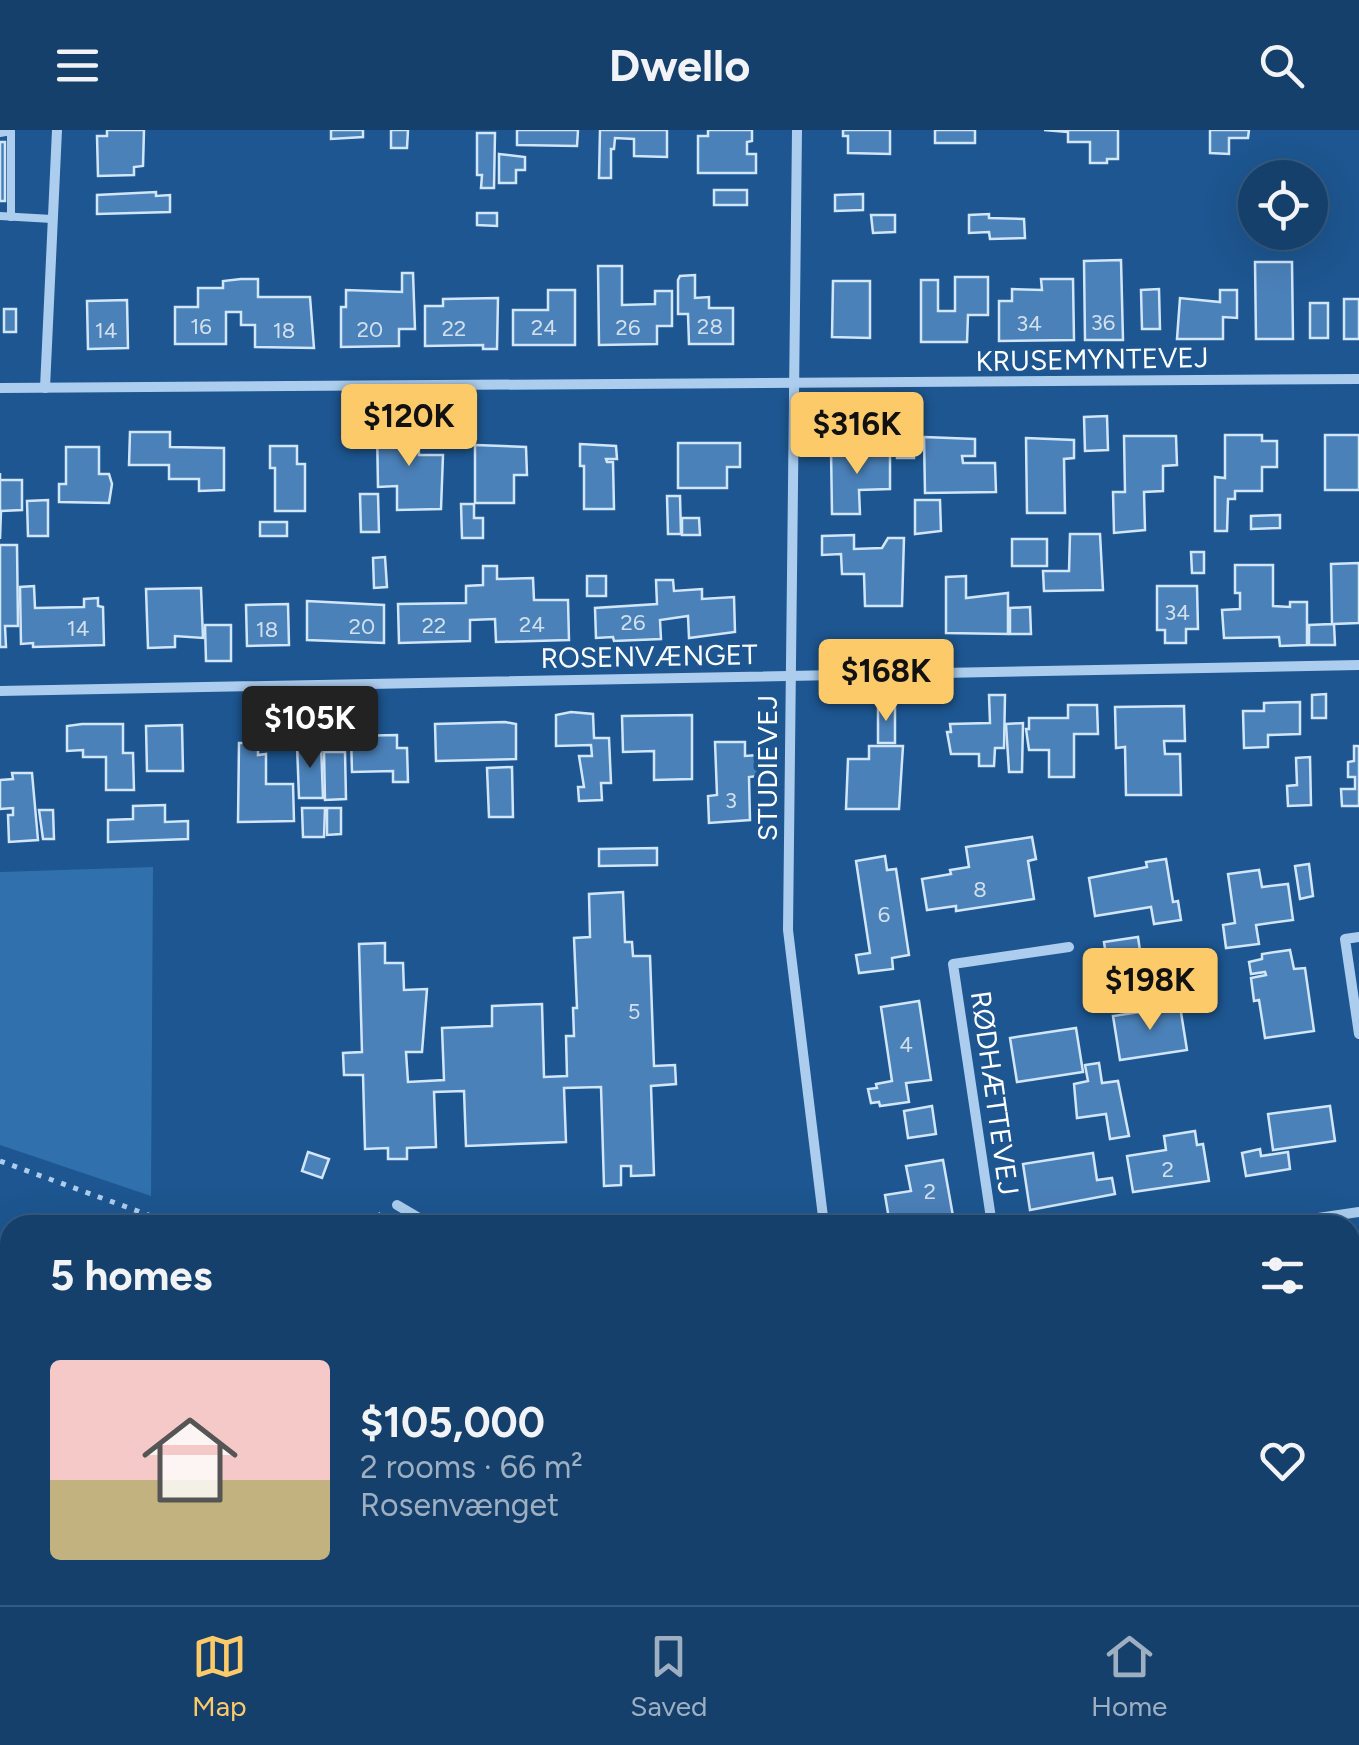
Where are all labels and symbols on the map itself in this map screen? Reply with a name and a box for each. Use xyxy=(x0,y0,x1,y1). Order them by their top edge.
house number: 36 xyxy=(1091,309,1115,336)
house number: 34 xyxy=(1016,310,1042,337)
house number: 16 xyxy=(190,313,212,340)
house number: 28 xyxy=(697,313,723,340)
house number: 24 xyxy=(531,314,557,341)
house number: 26 xyxy=(616,314,640,341)
house number: 22 xyxy=(442,315,466,342)
house number: 20 xyxy=(357,316,383,343)
house number: 14 xyxy=(95,317,117,344)
house number: 18 xyxy=(273,317,295,344)
street label: KRUSEMYNTEVEJ xyxy=(975,340,1209,378)
pin: $120K xyxy=(339,384,479,469)
pin: $316K xyxy=(787,392,927,477)
house number: 34 xyxy=(1164,599,1190,626)
house number: 26 xyxy=(621,609,645,636)
house number: 24 xyxy=(519,611,545,638)
house number: 22 xyxy=(422,612,446,639)
house number: 20 xyxy=(349,613,375,640)
house number: 14 xyxy=(67,615,89,642)
house number: 18 xyxy=(256,616,278,643)
street label: ROSENVÆNGET xyxy=(540,637,758,675)
pin: $168K xyxy=(816,639,956,724)
pin: $105K xyxy=(240,686,380,771)
street label: STUDIEVEJ xyxy=(750,695,784,841)
house number: 3 xyxy=(725,787,737,814)
house number: 8 xyxy=(973,876,987,903)
house number: 6 xyxy=(878,901,890,928)
pin: $198K xyxy=(1080,948,1220,1033)
street label: RØDHÆTTEVEJ xyxy=(964,989,1026,1197)
house number: 5 xyxy=(628,998,640,1025)
house number: 4 xyxy=(899,1031,913,1058)
house number: 2 xyxy=(1162,1156,1174,1183)
house number: 2 xyxy=(924,1178,936,1205)

